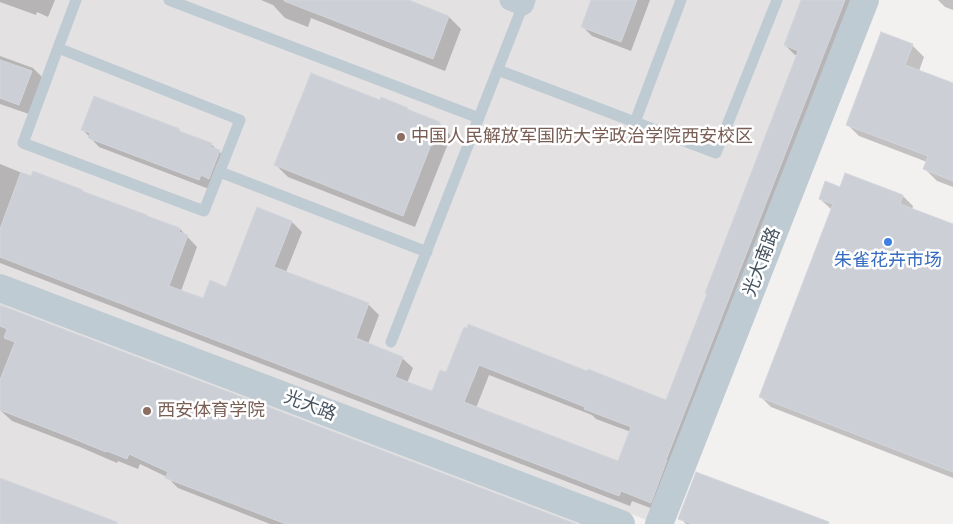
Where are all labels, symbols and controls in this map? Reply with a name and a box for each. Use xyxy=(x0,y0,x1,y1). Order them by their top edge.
place label: 中国人民解放军国防大学政治学院西安校区 xyxy=(411,126,753,148)
marker: 中国人民解放军国防大学政治学院西安校区 xyxy=(395,131,407,143)
street label: 光大南路 xyxy=(739,225,785,299)
marker: 朱雀花卉市场 xyxy=(882,236,894,248)
place label: 朱雀花卉市场 xyxy=(834,250,942,272)
street label: 光大路 xyxy=(281,386,339,426)
place label: 西安体育学院 xyxy=(157,400,265,422)
marker: 西安体育学院 xyxy=(141,405,153,417)

